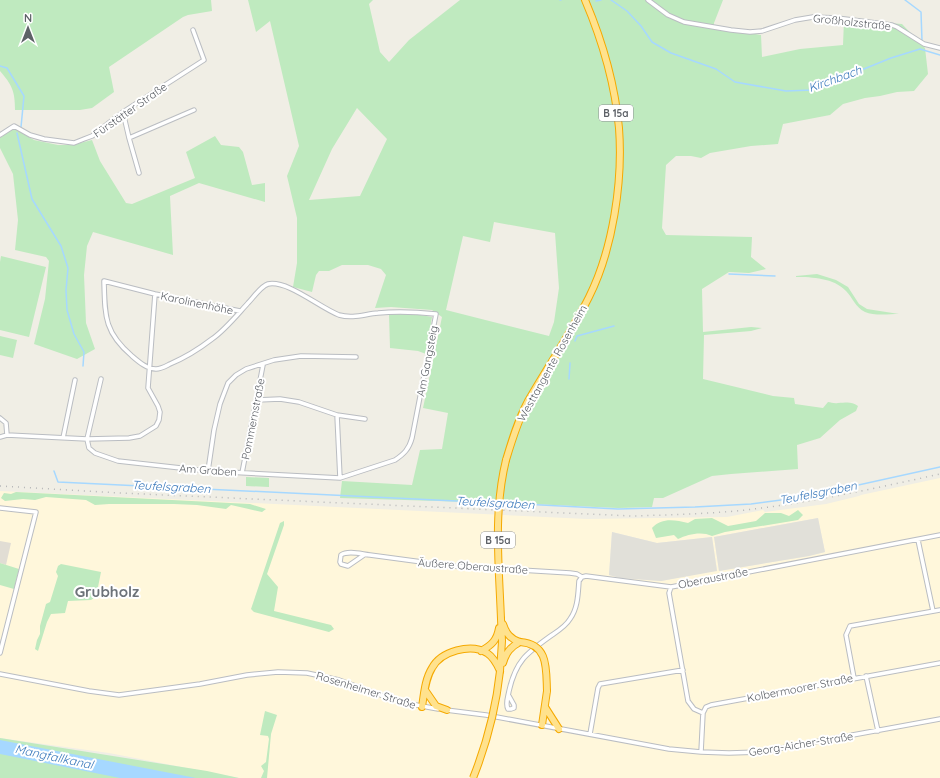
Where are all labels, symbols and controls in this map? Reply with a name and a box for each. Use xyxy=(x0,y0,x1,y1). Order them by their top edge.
north arrow xyxy=(8,8,48,48)
text: N xyxy=(24,11,32,25)
street label: Großholzstraße xyxy=(812,11,892,33)
water label: Kirchbach xyxy=(806,62,864,95)
street label: Fürstätter Straße xyxy=(91,79,169,141)
road number: B 15a xyxy=(599,105,633,121)
street label: Karolinenhöhe xyxy=(159,288,235,318)
street label: Westtangente Rosenheim xyxy=(514,302,590,424)
street label: Am Gangsteig xyxy=(413,324,441,398)
street label: Pommernstraße xyxy=(238,377,268,461)
street label: Am Graben xyxy=(179,461,237,479)
water label: Teufelsgraben xyxy=(131,477,212,496)
water label: Teufelsgraben xyxy=(778,477,859,507)
water label: Teufelsgraben xyxy=(455,493,536,512)
road number: B 15a xyxy=(481,532,515,548)
street label: Äußere Oberaustraße xyxy=(418,555,528,577)
street label: Oberaustraße xyxy=(677,564,749,592)
district label: Grubholz xyxy=(75,582,139,601)
street label: Rosenheimer Straße xyxy=(314,668,418,712)
street label: Kolbermoorer Straße xyxy=(746,671,854,705)
street label: Georg-Aicher-Straße xyxy=(748,729,854,759)
water label: Mangfallkanal xyxy=(14,741,96,772)

